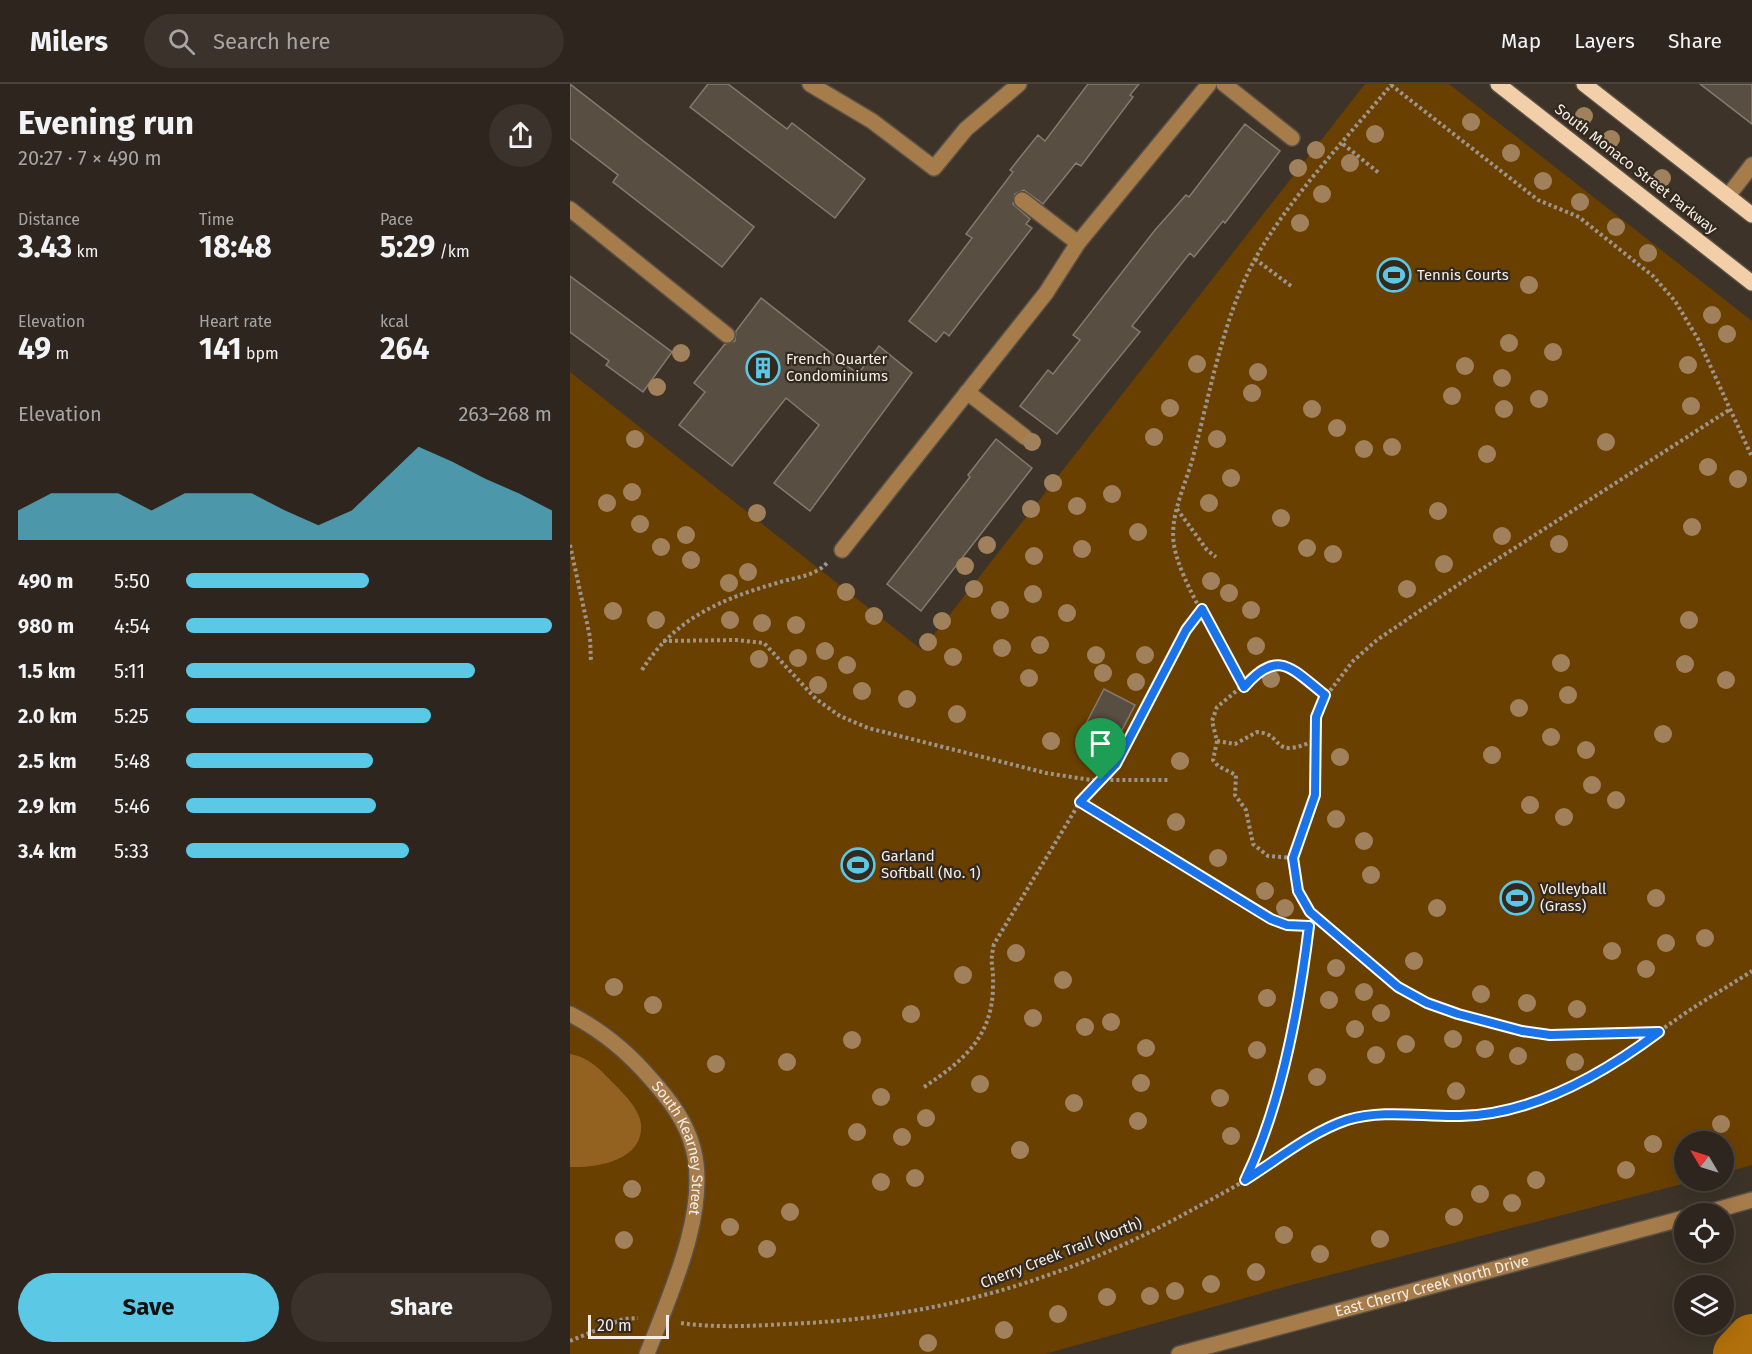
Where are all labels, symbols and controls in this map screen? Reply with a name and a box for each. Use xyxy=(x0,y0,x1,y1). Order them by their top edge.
search box xyxy=(144,14,564,68)
text: Milers xyxy=(30,25,108,58)
icon: search xyxy=(165,25,198,58)
text: Search here xyxy=(213,28,330,55)
text: Map xyxy=(1501,28,1541,54)
text: Layers xyxy=(1574,28,1635,54)
text: Share xyxy=(1668,28,1722,54)
street label: South Monaco Street Parkway xyxy=(1551,100,1721,238)
text: Evening run xyxy=(18,103,194,143)
button: share xyxy=(489,104,552,167)
text: 20:27 · 7 × 490 m xyxy=(18,146,162,170)
text: Distance xyxy=(18,210,80,229)
text: Time xyxy=(199,210,234,229)
text: Pace xyxy=(380,210,413,229)
text: 3.43 xyxy=(18,229,72,265)
text: 18:48 xyxy=(199,229,272,265)
text: 5:29 xyxy=(380,229,435,265)
text: km xyxy=(72,242,98,261)
text: /km xyxy=(435,242,470,261)
sports icon: Tennis Courts xyxy=(1376,257,1412,293)
place label: Tennis Courts xyxy=(1417,266,1509,284)
text: Elevation xyxy=(18,312,85,331)
text: Heart rate xyxy=(199,312,272,331)
text: kcal xyxy=(380,312,409,331)
text: 49 xyxy=(18,331,51,367)
text: 141 xyxy=(199,331,242,367)
text: 264 xyxy=(380,331,429,367)
text: m xyxy=(51,344,69,363)
text: bpm xyxy=(242,344,279,363)
building icon: French Quarter Condominiums xyxy=(745,350,781,386)
place label: French Quarter Condominiums xyxy=(786,350,888,385)
text: Elevation xyxy=(18,402,102,426)
text: 263–268 m xyxy=(458,402,552,426)
text: 490 m xyxy=(18,569,73,593)
text: 5:50 xyxy=(114,569,150,593)
text: 980 m xyxy=(18,614,74,638)
text: 4:54 xyxy=(114,614,150,638)
text: 1.5 km xyxy=(18,659,76,683)
text: 5:11 xyxy=(114,659,145,683)
text: 2.0 km xyxy=(18,704,77,728)
text: 5:25 xyxy=(114,704,149,728)
pin xyxy=(1075,718,1126,780)
icon: arrive xyxy=(1084,727,1117,760)
text: 2.5 km xyxy=(18,749,77,773)
text: 5:48 xyxy=(114,749,150,773)
text: 2.9 km xyxy=(18,794,77,818)
text: 5:46 xyxy=(114,794,150,818)
text: 3.4 km xyxy=(18,839,77,863)
text: 5:33 xyxy=(114,839,149,863)
sports icon: Garland Softball (No. 1) xyxy=(840,847,876,883)
place label: Garland Softball (No. 1) xyxy=(881,847,981,882)
sports icon: Volleyball (Grass) xyxy=(1499,880,1535,916)
place label: Volleyball (Grass) xyxy=(1540,880,1607,915)
street label: South Kearney Street xyxy=(648,1077,706,1217)
north arrow xyxy=(1674,1131,1734,1191)
map controls xyxy=(1674,1131,1734,1335)
button: locate xyxy=(1674,1203,1734,1263)
street label: Cherry Creek Trail (North) xyxy=(978,1214,1145,1292)
street label: East Cherry Creek North Drive xyxy=(1333,1251,1531,1321)
button: Save xyxy=(18,1273,279,1342)
button: Share xyxy=(291,1273,552,1342)
button: layers xyxy=(1674,1275,1734,1335)
scale bar xyxy=(588,1312,669,1340)
text: 20 m xyxy=(597,1316,632,1335)

